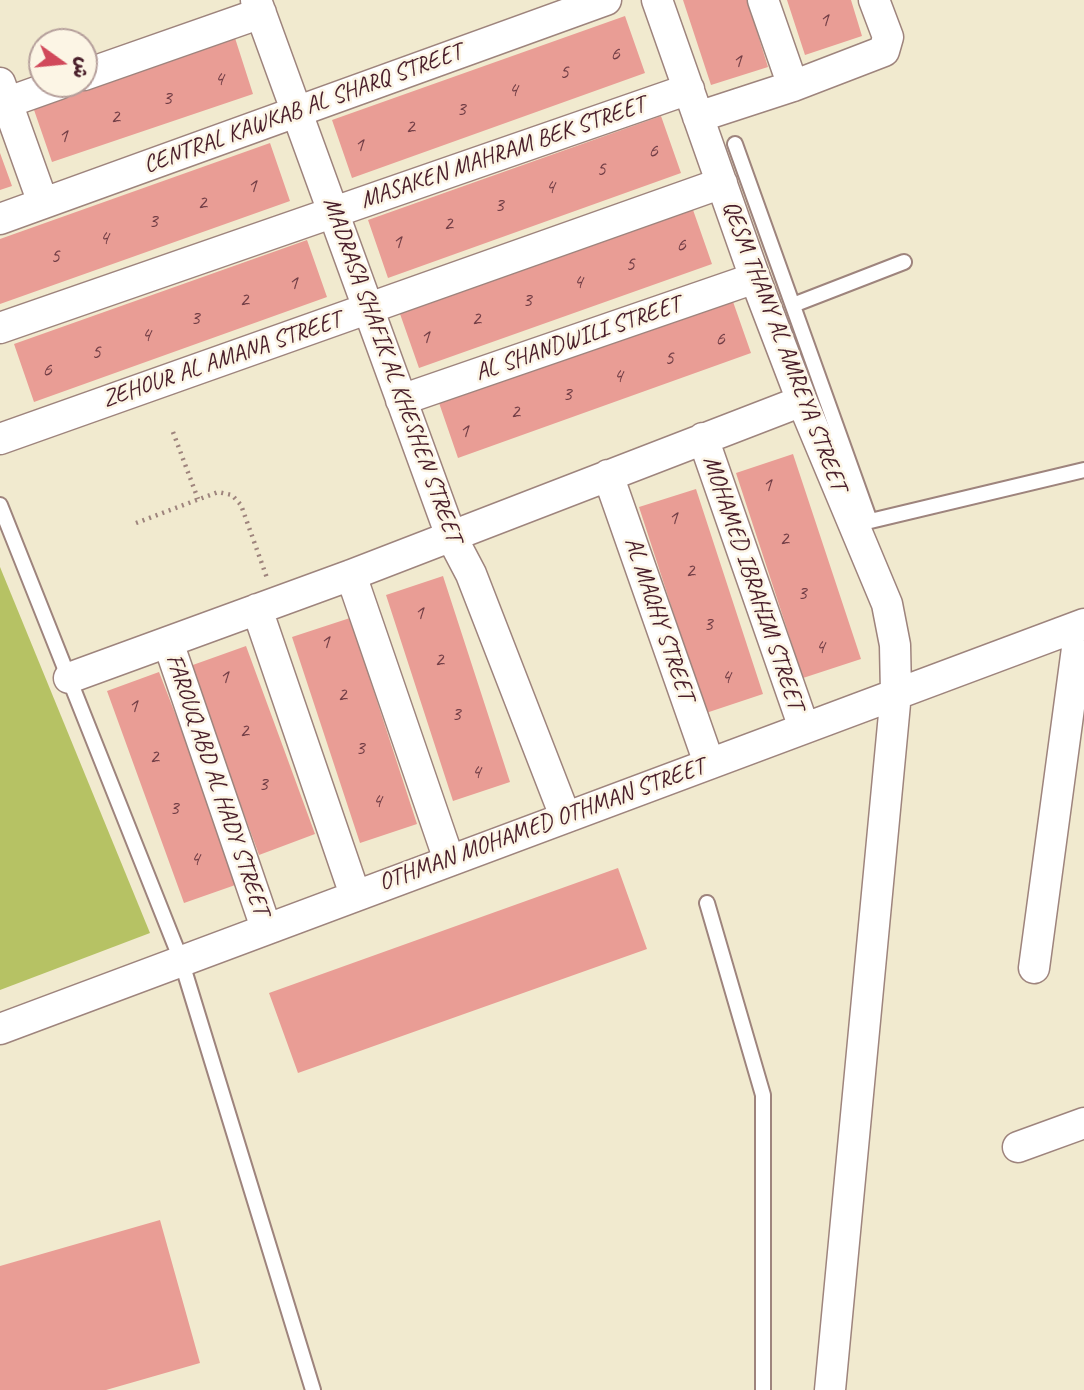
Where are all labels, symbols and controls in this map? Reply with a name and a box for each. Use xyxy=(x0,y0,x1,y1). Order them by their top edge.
house number: 1 xyxy=(819,7,829,33)
north arrow xyxy=(28,28,98,98)
street label: CENTRAL KAWKAB AL SHARQ STREET xyxy=(140,38,466,180)
house number: 6 xyxy=(610,41,620,67)
house number: 1 xyxy=(732,48,742,74)
text: ش xyxy=(67,55,96,81)
house number: 5 xyxy=(559,59,569,85)
house number: 4 xyxy=(214,66,224,92)
house number: 4 xyxy=(508,77,518,103)
house number: 3 xyxy=(162,85,172,111)
street label: MASAKEN MAHRAM BEK STREET xyxy=(357,91,649,215)
house number: 3 xyxy=(456,96,466,122)
house number: 2 xyxy=(110,104,120,130)
house number: 2 xyxy=(405,114,415,140)
house number: 1 xyxy=(58,123,68,149)
house number: 1 xyxy=(354,132,364,158)
house number: 6 xyxy=(648,138,658,164)
house number: 5 xyxy=(596,156,606,182)
house number: 1 xyxy=(247,173,257,199)
house number: 4 xyxy=(545,174,555,200)
house number: 2 xyxy=(197,190,207,216)
house number: 3 xyxy=(494,192,504,218)
street label: MADRASA SHAFIK AL KHESHEN STREET xyxy=(316,194,468,546)
street label: QESM THANY AL AMREYA STREET xyxy=(715,197,853,495)
house number: 3 xyxy=(148,208,158,234)
house number: 2 xyxy=(443,211,453,237)
house number: 4 xyxy=(99,225,109,251)
house number: 1 xyxy=(392,229,402,255)
house number: 6 xyxy=(676,232,686,258)
house number: 5 xyxy=(50,243,60,269)
house number: 5 xyxy=(625,251,635,277)
house number: 4 xyxy=(573,269,583,295)
house number: 1 xyxy=(288,270,298,296)
house number: 2 xyxy=(239,287,249,313)
house number: 3 xyxy=(522,287,532,313)
street label: AL SHANDWILI STREET xyxy=(471,290,685,388)
house number: 3 xyxy=(190,305,200,331)
street label: ZEHOUR AL AMANA STREET xyxy=(99,306,345,414)
house number: 2 xyxy=(471,306,481,332)
house number: 4 xyxy=(141,322,151,348)
house number: 1 xyxy=(420,324,430,350)
house number: 6 xyxy=(715,326,725,352)
house number: 5 xyxy=(91,339,101,365)
house number: 5 xyxy=(664,345,674,371)
house number: 6 xyxy=(42,357,52,383)
house number: 4 xyxy=(613,363,623,389)
house number: 3 xyxy=(562,381,572,407)
house number: 2 xyxy=(510,399,520,425)
house number: 1 xyxy=(459,418,469,444)
street label: MOHAMED IBRAHIM STREET xyxy=(696,452,810,714)
house number: 1 xyxy=(762,472,772,498)
house number: 1 xyxy=(668,505,678,531)
house number: 2 xyxy=(779,526,789,552)
street label: AL MAQHY STREET xyxy=(618,534,700,704)
house number: 2 xyxy=(685,558,695,584)
house number: 3 xyxy=(797,580,807,606)
house number: 1 xyxy=(414,600,424,626)
house number: 3 xyxy=(703,611,713,637)
house number: 1 xyxy=(320,629,330,655)
house number: 4 xyxy=(815,634,825,660)
house number: 2 xyxy=(434,647,444,673)
street label: FAROUQ ABD AL HADY STREET xyxy=(159,651,275,919)
house number: 1 xyxy=(219,664,229,690)
house number: 4 xyxy=(721,664,731,690)
house number: 2 xyxy=(337,682,347,708)
house number: 1 xyxy=(128,693,138,719)
house number: 3 xyxy=(451,701,461,727)
house number: 2 xyxy=(239,718,249,744)
house number: 3 xyxy=(355,735,365,761)
house number: 2 xyxy=(149,744,159,770)
street label: OTHMAN MOHAMED OTHMAN STREET xyxy=(375,752,709,898)
house number: 4 xyxy=(471,759,481,785)
house number: 3 xyxy=(258,771,268,797)
house number: 4 xyxy=(372,788,382,814)
house number: 3 xyxy=(169,795,179,821)
house number: 4 xyxy=(190,846,200,872)

